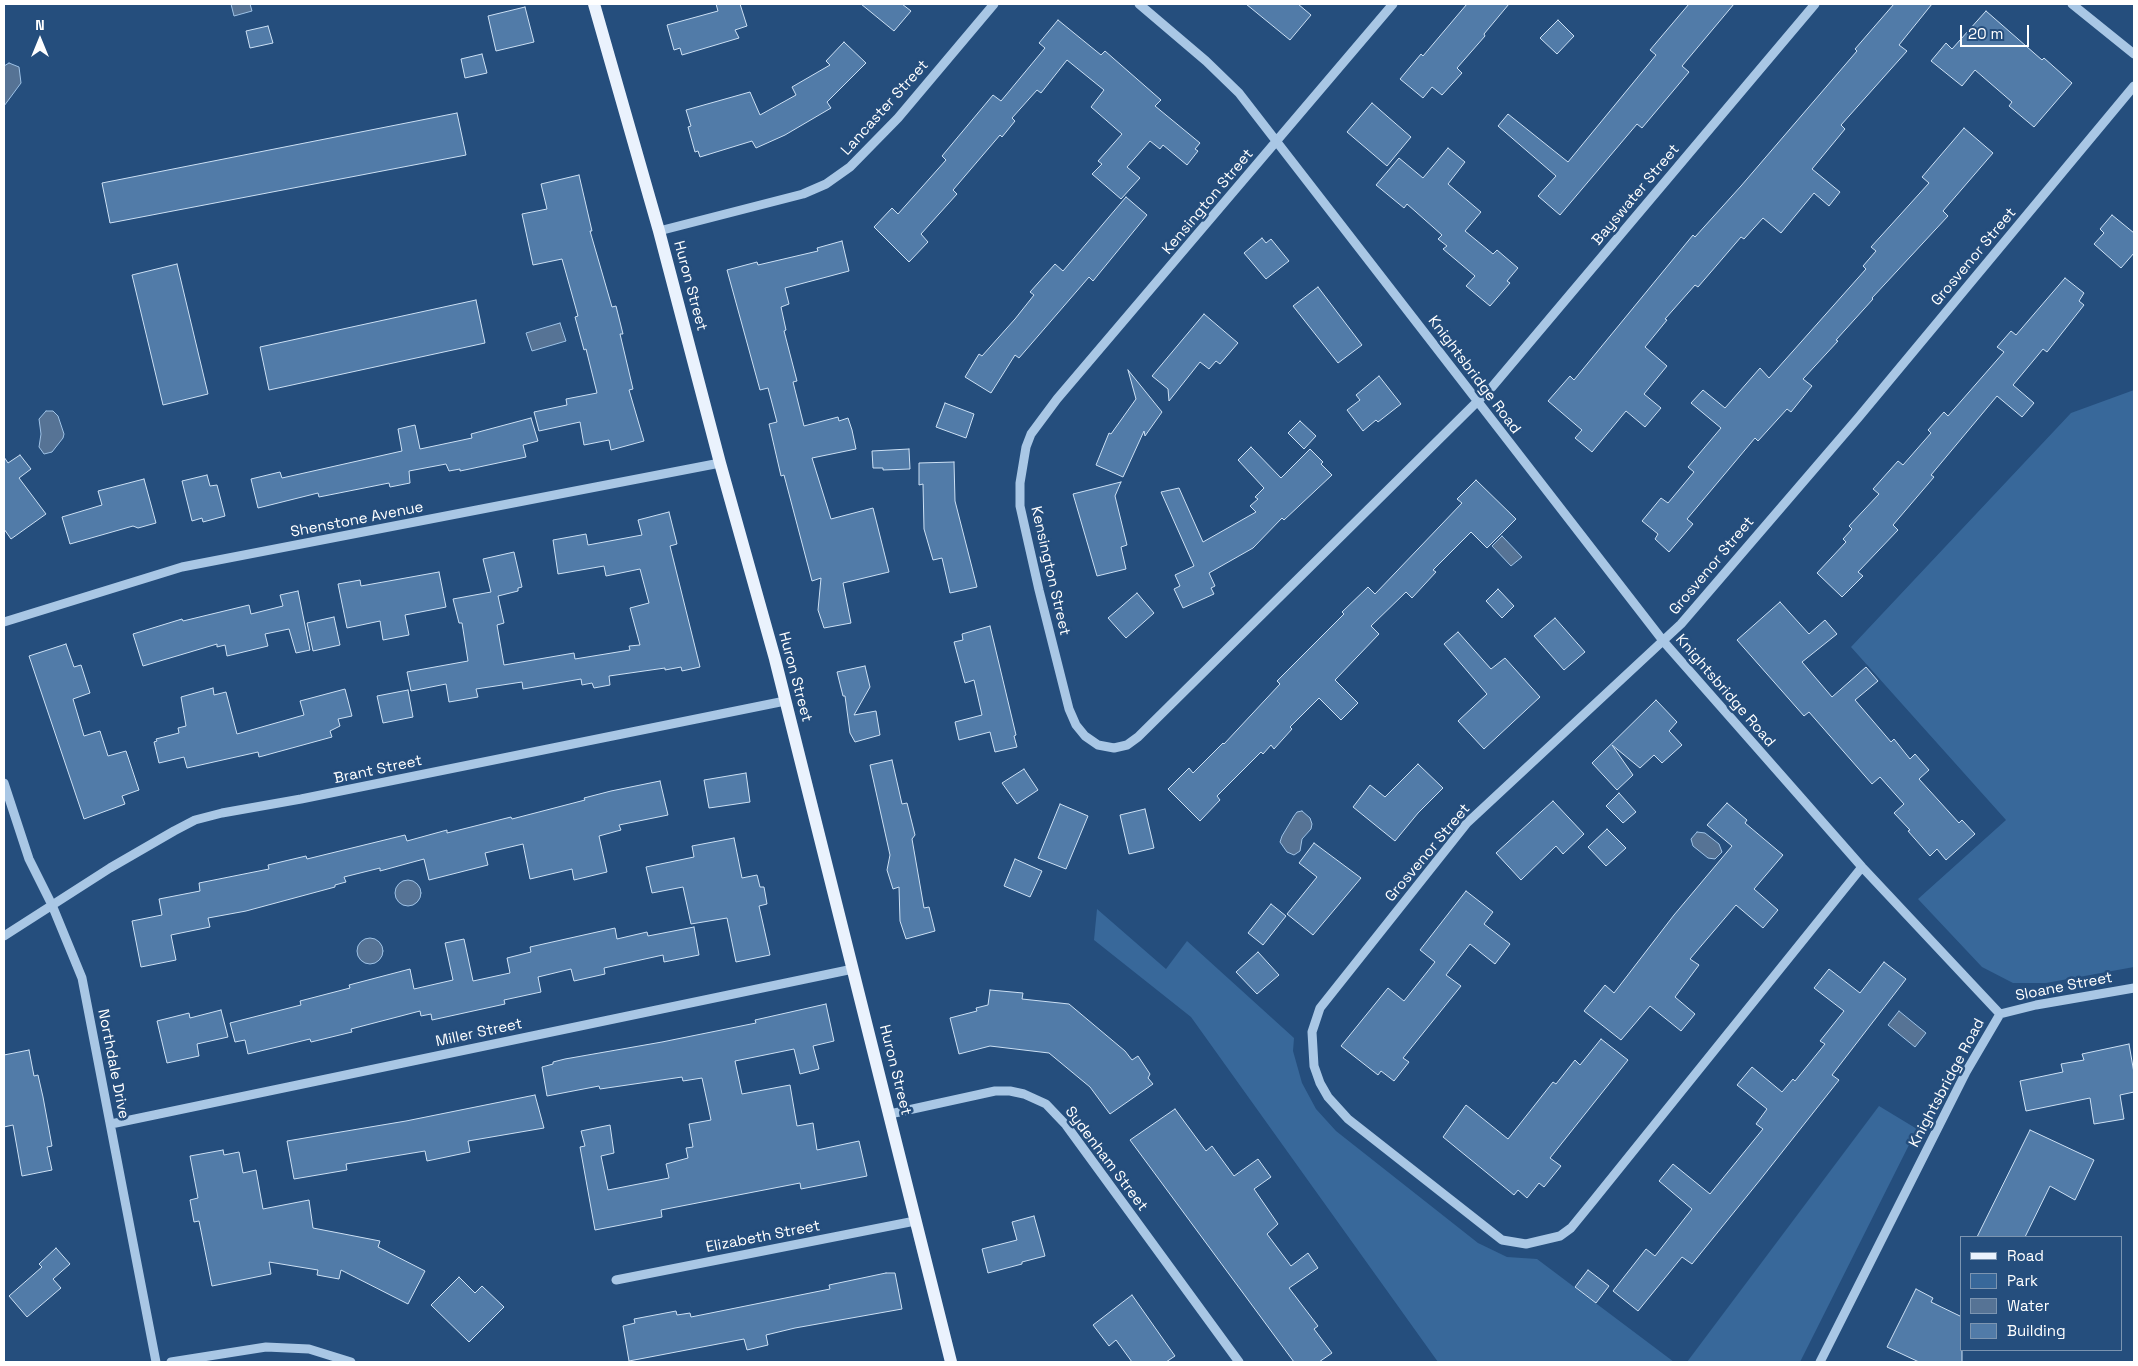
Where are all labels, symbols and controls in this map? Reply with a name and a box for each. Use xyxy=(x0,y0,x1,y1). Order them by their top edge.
north arrow xyxy=(15,15,65,65)
scale bar xyxy=(1963,15,2032,47)
text: N xyxy=(35,16,45,34)
text: 20 m xyxy=(1968,24,2003,43)
street label: Lancaster Street xyxy=(837,57,933,159)
street label: Bayswater Street xyxy=(1589,141,1683,249)
street label: Kensington Street xyxy=(1159,146,1257,258)
street label: Grosvenor Street xyxy=(1928,204,2020,310)
street label: Huron Street xyxy=(669,239,711,333)
street label: Knightsbridge Road xyxy=(1424,312,1524,438)
street label: Shenstone Avenue xyxy=(289,498,425,542)
street label: Kensington Street xyxy=(1026,505,1074,637)
street label: Grosvenor Street xyxy=(1666,513,1758,619)
street label: Huron Street xyxy=(774,630,816,724)
street label: Knightsbridge Road xyxy=(1671,631,1779,751)
street label: Brant Street xyxy=(332,752,424,788)
street label: Grosvenor Street xyxy=(1382,800,1474,906)
street label: Sloane Street xyxy=(2014,969,2114,1005)
street label: Northdale Drive xyxy=(94,1008,132,1120)
street label: Miller Street xyxy=(434,1015,524,1051)
street label: Knightsbridge Road xyxy=(1905,1016,1989,1150)
street label: Huron Street xyxy=(875,1023,915,1117)
street label: Sydenham Street xyxy=(1061,1103,1151,1215)
street label: Elizabeth Street xyxy=(704,1217,822,1257)
legend xyxy=(1960,1236,2123,1351)
text: Road xyxy=(2007,1246,2044,1265)
text: Park xyxy=(2007,1271,2038,1290)
text: Water xyxy=(2007,1296,2049,1315)
text: Building xyxy=(2007,1321,2066,1340)

